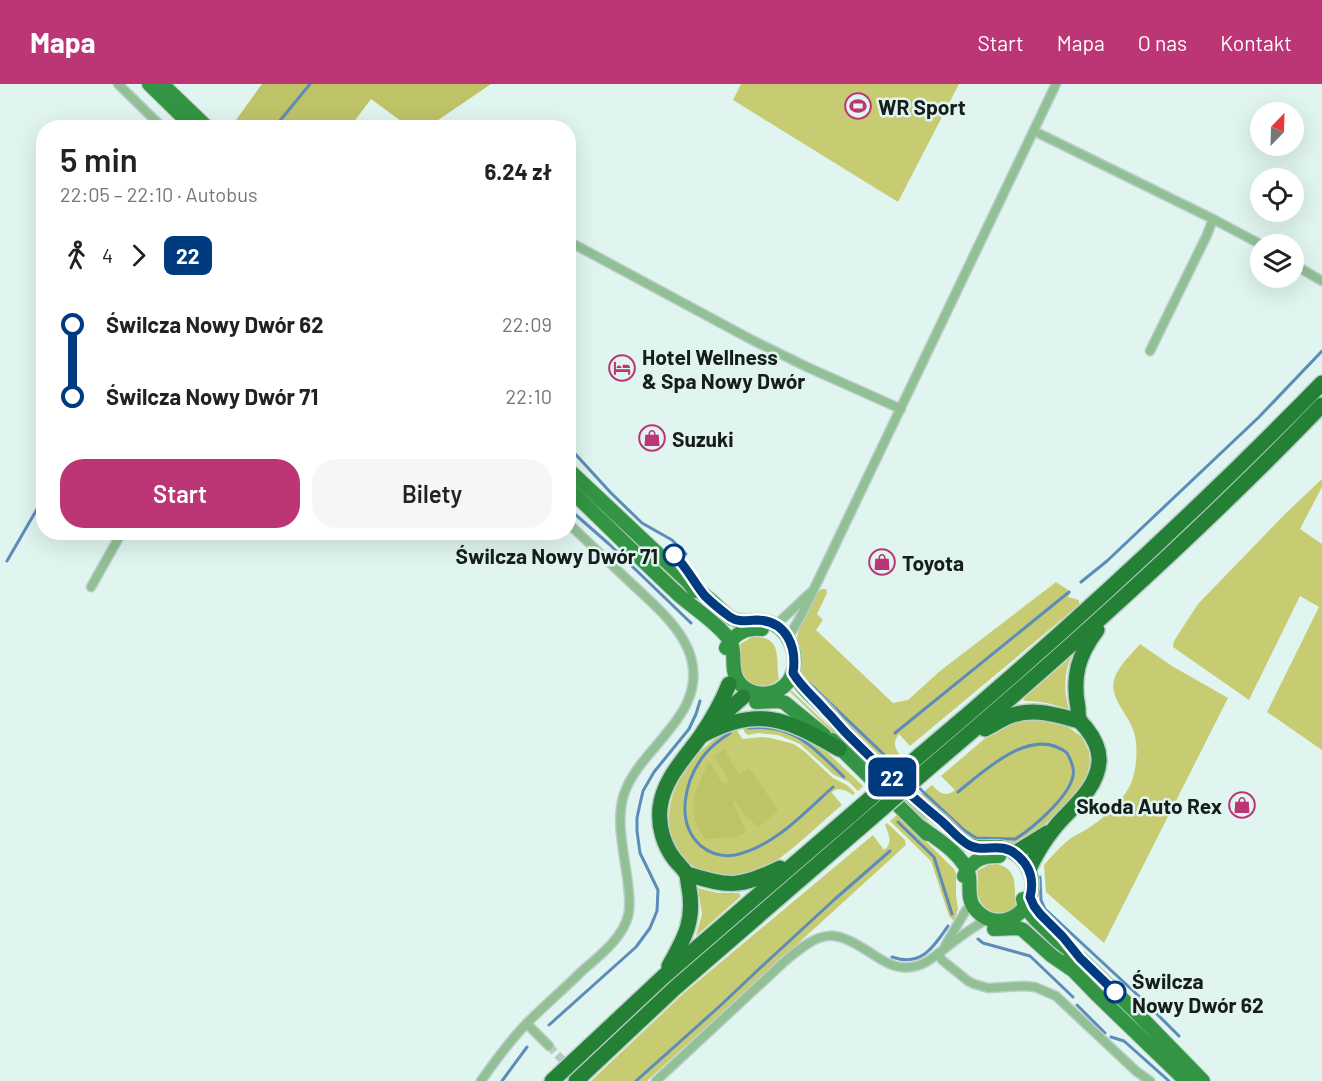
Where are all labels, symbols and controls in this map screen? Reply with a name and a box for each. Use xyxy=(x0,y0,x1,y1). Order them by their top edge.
text: Mapa xyxy=(30,25,96,59)
text: Start xyxy=(977,30,1024,55)
text: Mapa xyxy=(1057,30,1105,55)
text: O nas xyxy=(1138,30,1187,55)
text: Kontakt xyxy=(1220,30,1292,55)
sports icon: WR Sport xyxy=(843,91,873,121)
place label: WR Sport xyxy=(878,94,966,119)
north arrow xyxy=(1250,102,1304,156)
map controls xyxy=(1250,102,1304,288)
text: 5 min xyxy=(60,139,138,179)
text: 6.24 zł xyxy=(485,158,552,184)
button: locate xyxy=(1250,168,1304,222)
text: 22:05 – 22:10 · Autobus xyxy=(60,182,258,206)
button: layers xyxy=(1250,234,1304,288)
icon: walk xyxy=(60,239,93,272)
icon: forward xyxy=(122,239,155,272)
text: 4 xyxy=(102,243,113,267)
text: 22 xyxy=(176,243,200,268)
text: Świlcza Nowy Dwór 62 xyxy=(106,311,323,337)
text: 22:09 xyxy=(502,312,552,336)
place label: Hotel Wellness & Spa Nowy Dwór xyxy=(642,344,805,393)
hotel icon: Hotel Wellness & Spa Nowy Dwór xyxy=(607,353,637,383)
text: Świlcza Nowy Dwór 71 xyxy=(106,383,318,409)
text: 22:10 xyxy=(505,384,552,408)
shop icon: Suzuki xyxy=(637,423,667,453)
place label: Suzuki xyxy=(672,426,734,451)
button: Start xyxy=(60,459,300,528)
button: Bilety xyxy=(312,459,552,528)
place label: Świlcza Nowy Dwór 71 xyxy=(455,543,658,568)
marker: Świlcza Nowy Dwór 71 xyxy=(663,544,685,566)
shop icon: Toyota xyxy=(867,547,897,577)
place label: Toyota xyxy=(902,550,964,575)
line badge: 22 xyxy=(865,758,919,796)
text: 22 xyxy=(880,765,904,790)
shop icon: Skoda Auto Rex xyxy=(1227,790,1257,820)
place label: Skoda Auto Rex xyxy=(1076,793,1222,818)
place label: Świlcza Nowy Dwór 62 xyxy=(1132,968,1264,1017)
marker: Świlcza Nowy Dwór 62 xyxy=(1104,981,1126,1003)

